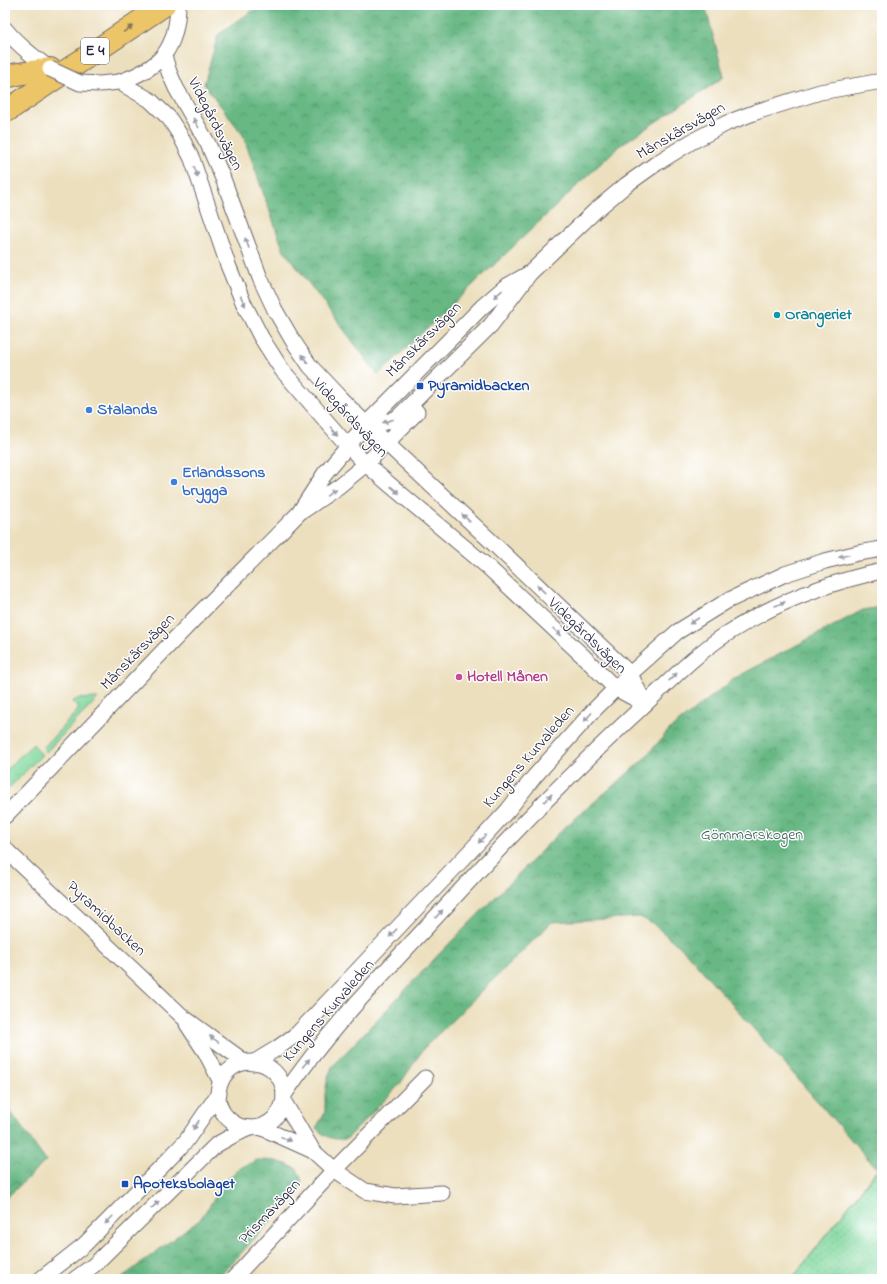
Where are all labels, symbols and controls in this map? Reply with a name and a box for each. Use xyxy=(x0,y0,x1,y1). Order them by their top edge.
one-way arrow xyxy=(123,25,133,33)
road number: E 4 xyxy=(81,38,109,64)
street label: Videgårdsvägen xyxy=(181,72,249,175)
street label: Månskärsvägen xyxy=(632,96,730,166)
one-way arrow xyxy=(192,118,200,128)
one-way arrow xyxy=(194,167,200,179)
one-way arrow xyxy=(244,236,250,248)
one-way arrow xyxy=(492,289,503,298)
one-way arrow xyxy=(240,296,246,307)
street label: Månskärsvägen xyxy=(380,296,468,384)
place label: Orangeriet xyxy=(785,303,852,328)
marker: Orangeriet xyxy=(772,310,782,320)
one-way arrow xyxy=(301,353,309,364)
street label: Videgårdsvägen xyxy=(306,372,394,463)
place label: Pyramidbacken xyxy=(428,374,529,399)
marker: Pyramidbacken xyxy=(415,381,425,391)
place label: Stalands xyxy=(97,398,158,422)
marker: Stalands xyxy=(84,405,94,415)
one-way arrow xyxy=(382,418,394,424)
one-way arrow xyxy=(330,426,339,436)
place label: Erlandssons brygga xyxy=(182,461,266,504)
marker: Erlandssons brygga xyxy=(169,477,179,487)
one-way arrow xyxy=(390,485,401,494)
one-way arrow xyxy=(325,488,337,495)
one-way arrow xyxy=(461,513,471,522)
one-way arrow xyxy=(837,554,850,560)
one-way arrow xyxy=(536,584,546,594)
street label: Videgårdsvägen xyxy=(541,591,632,680)
one-way arrow xyxy=(775,601,787,607)
street label: Månskärsvägen xyxy=(95,608,181,696)
one-way arrow xyxy=(688,618,699,625)
one-way arrow xyxy=(552,627,562,636)
place label: Hotell Månen xyxy=(467,665,548,689)
marker: Hotell Månen xyxy=(454,672,464,682)
one-way arrow xyxy=(668,672,678,682)
street label: Kungens Kurvaleden xyxy=(477,700,581,814)
one-way arrow xyxy=(584,712,593,721)
one-way arrow xyxy=(543,793,553,803)
park label: Gömmarskogen xyxy=(701,823,803,847)
one-way arrow xyxy=(477,833,486,844)
street label: Pyramidbacken xyxy=(61,876,151,962)
one-way arrow xyxy=(435,909,444,919)
one-way arrow xyxy=(388,928,397,938)
street label: Kungens Kurvaleden xyxy=(277,954,381,1068)
one-way arrow xyxy=(209,1035,220,1043)
one-way arrow xyxy=(302,1057,311,1068)
one-way arrow xyxy=(193,1119,200,1131)
one-way arrow xyxy=(281,1136,292,1142)
place label: Apoteksbolaget xyxy=(133,1172,236,1197)
street label: Prismavägen xyxy=(233,1174,307,1250)
marker: Apoteksbolaget xyxy=(120,1179,130,1189)
one-way arrow xyxy=(150,1200,160,1210)
one-way arrow xyxy=(104,1215,114,1225)

